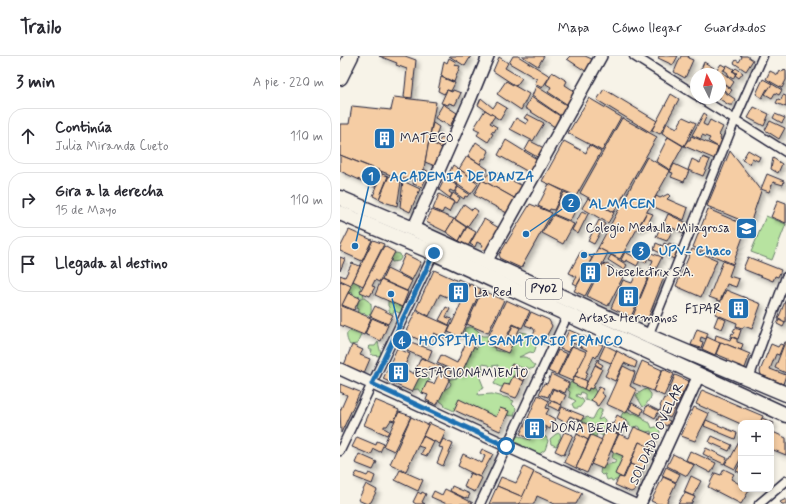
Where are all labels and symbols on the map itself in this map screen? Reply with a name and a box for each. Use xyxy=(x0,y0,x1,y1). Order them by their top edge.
north arrow xyxy=(690,68,726,104)
building icon: MATECO xyxy=(372,125,398,151)
place label: MATECO xyxy=(400,130,454,147)
callout: ACADEMIA DE DANZA xyxy=(361,163,542,189)
text: ACADEMIA DE DANZA xyxy=(390,168,534,186)
text: 1 xyxy=(368,169,374,185)
callout: ALMACEN xyxy=(561,190,663,216)
text: ALMACEN xyxy=(589,195,655,213)
text: 2 xyxy=(568,196,574,212)
school or university icon: Colegio Medalla Milagrosa xyxy=(733,215,759,241)
place label: Colegio Medalla Milagrosa xyxy=(585,220,730,238)
callout: UPV- Chaco xyxy=(631,238,739,264)
text: UPV- Chaco xyxy=(659,242,731,260)
route end xyxy=(425,244,443,262)
text: 3 xyxy=(638,244,644,260)
building icon: Dieselectrix S.A. xyxy=(578,259,604,285)
place label: Dieselectrix S.A. xyxy=(606,264,694,281)
building icon: La Red xyxy=(446,279,472,305)
road number: PY02 xyxy=(526,279,562,299)
building icon: Artasa Hermanos xyxy=(615,283,641,309)
place label: La Red xyxy=(474,284,512,301)
building icon: FIPAR xyxy=(725,296,751,322)
place label: FIPAR xyxy=(685,301,722,318)
place label: Artasa Hermanos xyxy=(578,310,678,327)
callout: HOSPITAL SANATORIO FRANCO xyxy=(392,327,630,353)
text: HOSPITAL SANATORIO FRANCO xyxy=(419,332,623,350)
text: 4 xyxy=(399,334,406,350)
building icon: ESTACIONAMIENTO xyxy=(386,360,412,386)
place label: ESTACIONAMIENTO xyxy=(414,365,529,382)
street label: SOLDADO OVELAR xyxy=(626,380,688,488)
building icon: DOÑA BERNA xyxy=(521,415,547,441)
place label: DOÑA BERNA xyxy=(550,420,629,437)
route start xyxy=(497,437,515,455)

